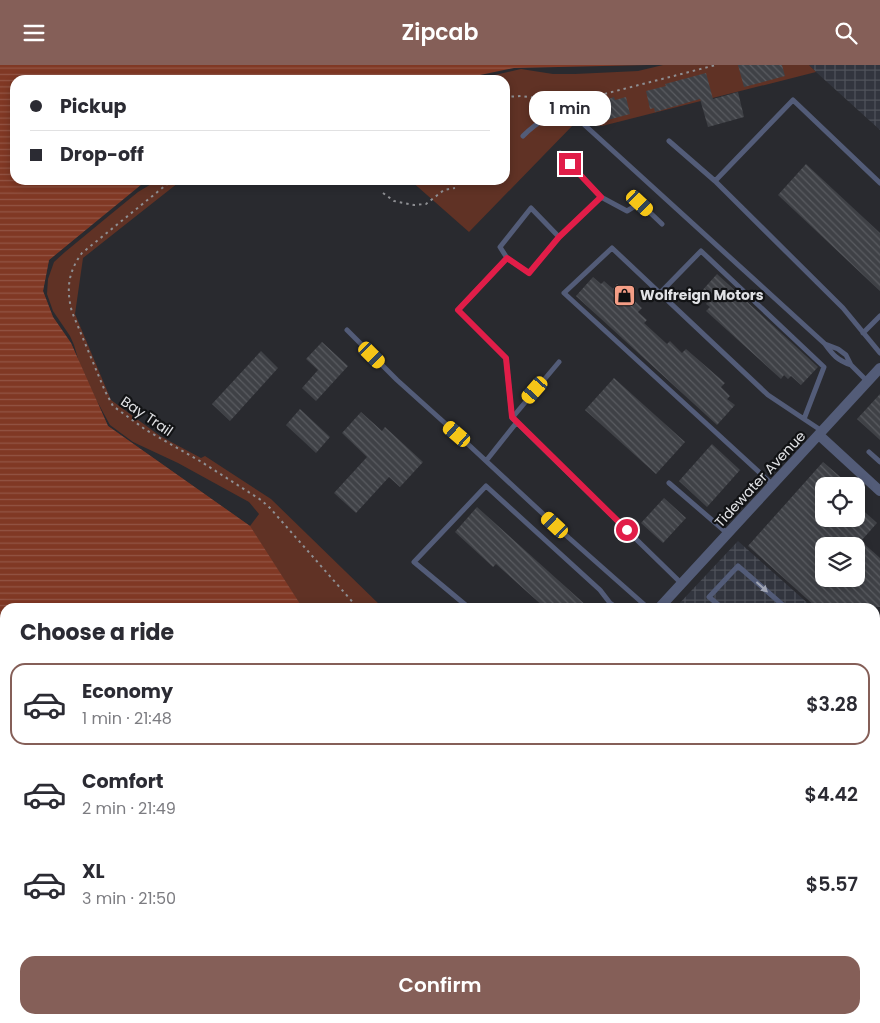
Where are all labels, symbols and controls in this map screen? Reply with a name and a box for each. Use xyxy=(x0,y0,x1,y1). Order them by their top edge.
text: Zipcab xyxy=(402,17,478,48)
icon: menu xyxy=(20,19,48,47)
icon: search xyxy=(832,19,860,47)
callout: 1 min xyxy=(529,92,611,127)
text: Pickup xyxy=(60,93,126,120)
text: 1 min xyxy=(549,97,591,120)
text: Drop-off xyxy=(60,141,144,168)
route end xyxy=(559,153,581,175)
car xyxy=(623,187,656,219)
shop icon: Wolfreign Motors xyxy=(612,283,636,307)
place label: Wolfreign Motors xyxy=(640,285,764,305)
car xyxy=(356,339,387,371)
car xyxy=(519,374,550,406)
street label: Bay Trail xyxy=(117,391,177,441)
car xyxy=(440,418,473,450)
street label: Tidewater Avenue xyxy=(710,426,810,532)
map controls xyxy=(815,477,865,587)
button: locate xyxy=(815,477,865,527)
car xyxy=(538,509,571,541)
route start xyxy=(616,519,638,541)
button: layers xyxy=(815,537,865,587)
one-way arrow xyxy=(755,581,768,592)
text: Choose a ride xyxy=(20,617,174,648)
text: Economy xyxy=(82,678,173,705)
icon: car xyxy=(22,682,67,727)
text: $3.28 xyxy=(806,691,858,718)
text: 1 min · 21:48 xyxy=(82,707,172,730)
text: Comfort xyxy=(82,768,164,795)
icon: car xyxy=(22,772,67,817)
text: $4.42 xyxy=(805,781,858,808)
text: 2 min · 21:49 xyxy=(82,797,176,820)
text: XL xyxy=(82,858,105,885)
icon: car xyxy=(22,862,67,907)
text: $5.57 xyxy=(806,871,858,898)
text: 3 min · 21:50 xyxy=(82,887,176,910)
button: Confirm xyxy=(20,956,860,1014)

